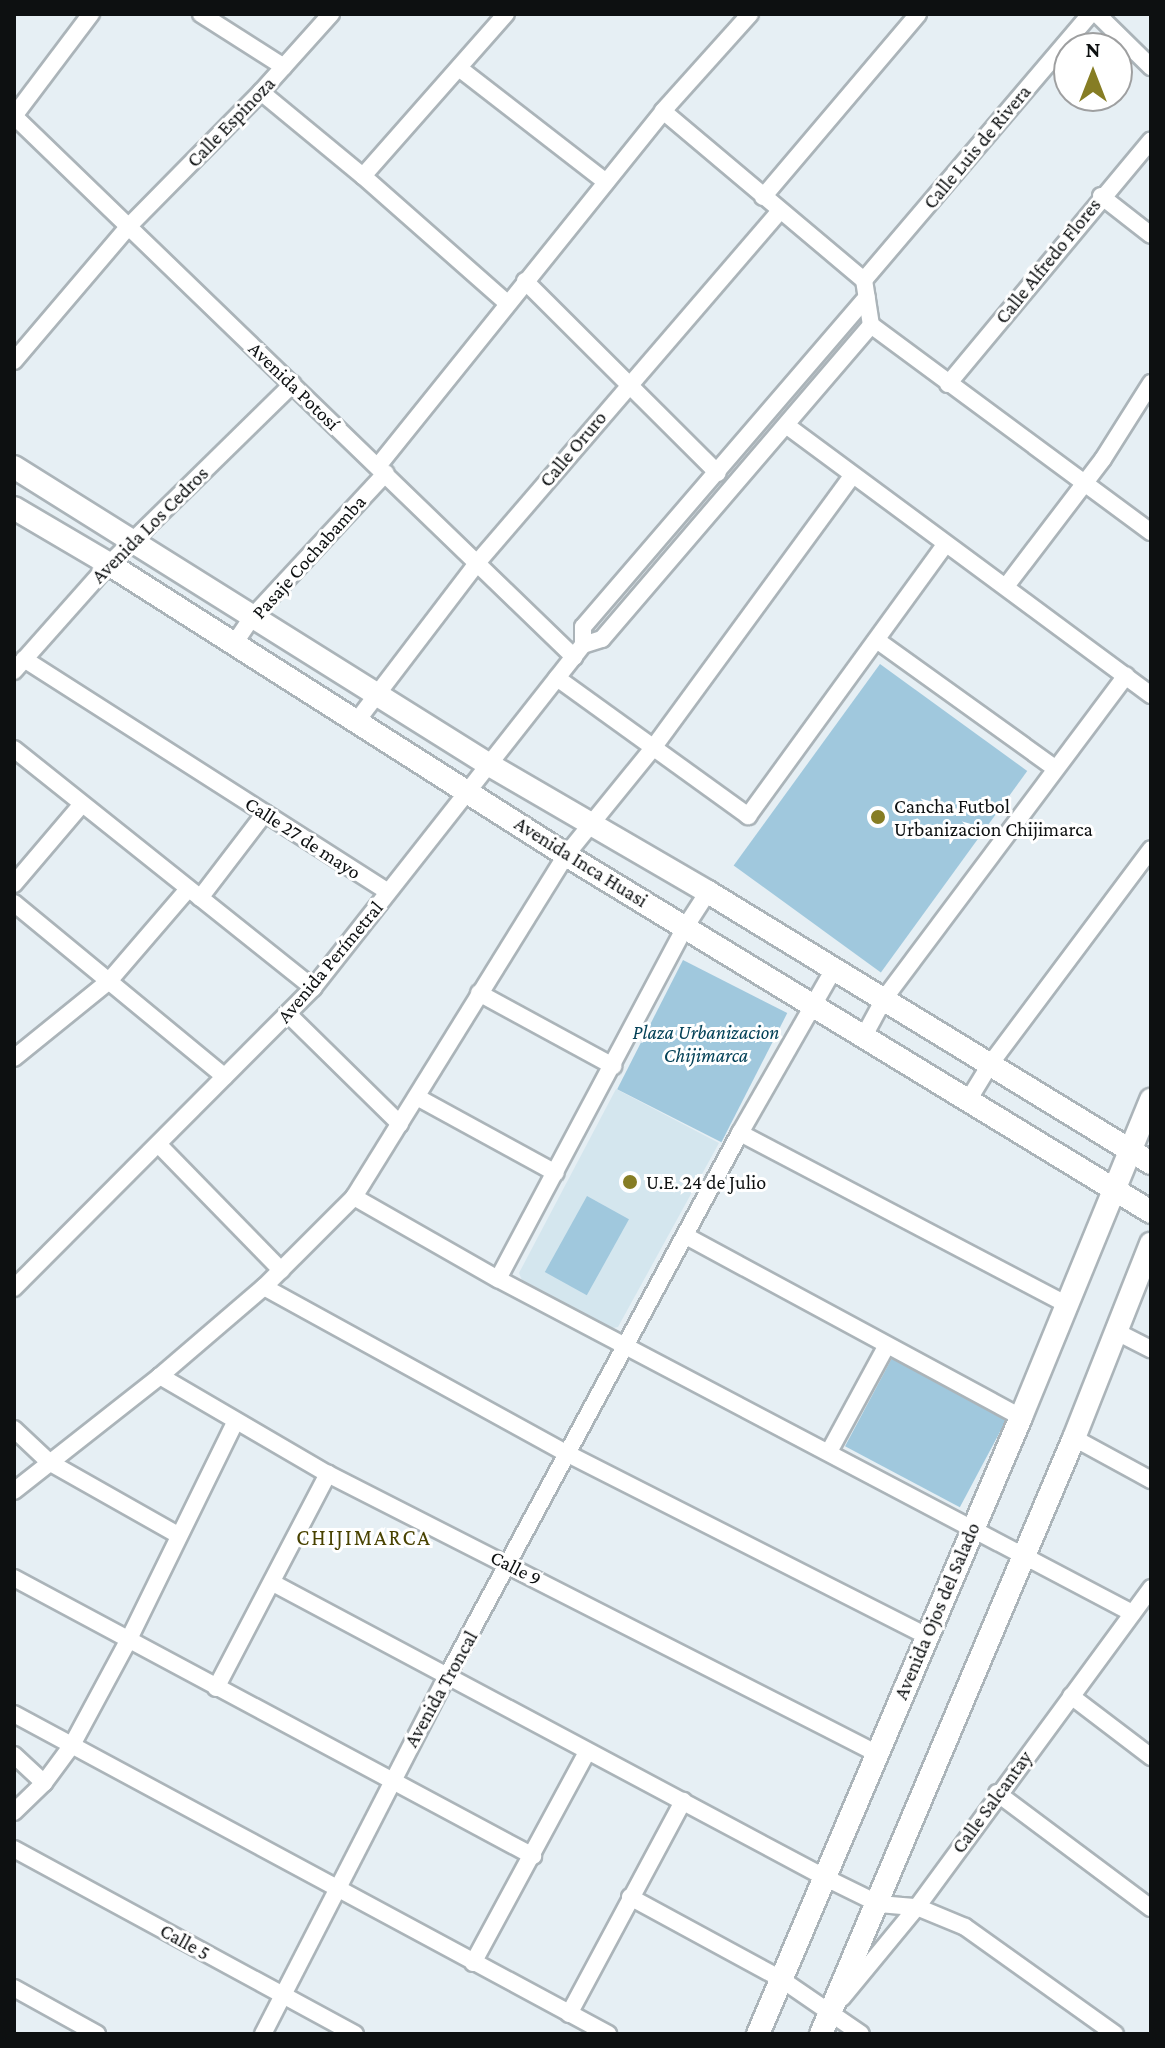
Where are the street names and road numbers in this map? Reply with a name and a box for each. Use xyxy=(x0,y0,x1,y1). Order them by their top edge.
street label: Calle Espinoza xyxy=(182,72,280,172)
street label: Calle Luis de Rivera xyxy=(918,80,1036,214)
street label: Calle Alfredo Flores xyxy=(990,193,1106,329)
street label: Avenida Potosí xyxy=(243,337,345,435)
street label: Calle Oruro xyxy=(534,406,612,492)
street label: Avenida Los Cedros xyxy=(87,462,213,588)
street label: Pasaje Cochabamba xyxy=(247,490,371,624)
street label: Calle 27 de mayo xyxy=(240,792,366,884)
street label: Avenida Inca Huasi xyxy=(510,811,652,913)
street label: Avenida Perímetral xyxy=(272,896,388,1028)
street label: Avenida Ojos del Salado xyxy=(889,1519,985,1703)
street label: Calle 9 xyxy=(486,1545,546,1591)
street label: Avenida Troncal xyxy=(399,1627,483,1751)
street label: Calle Salcantay xyxy=(947,1746,1037,1858)
street label: Calle 5 xyxy=(156,1919,214,1965)

